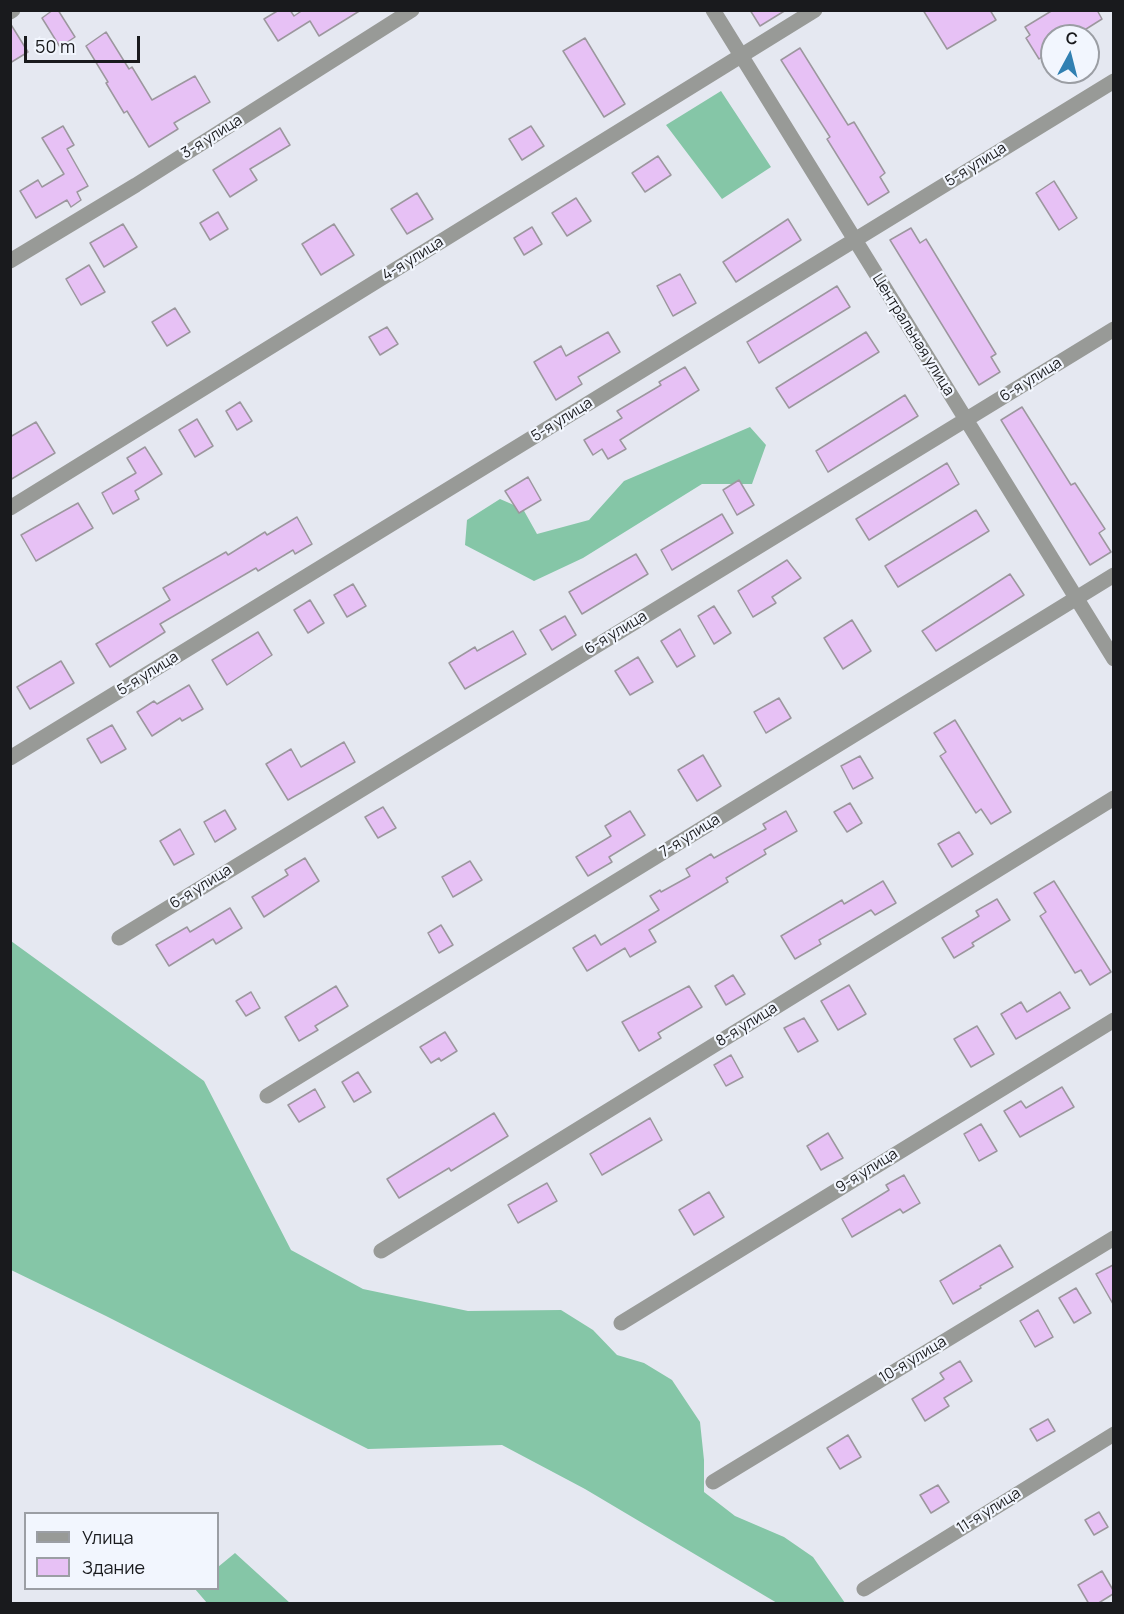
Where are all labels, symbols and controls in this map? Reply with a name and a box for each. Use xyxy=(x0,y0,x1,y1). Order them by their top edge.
scale bar xyxy=(27,24,142,62)
north arrow xyxy=(1040,24,1100,84)
text: С xyxy=(1065,26,1079,50)
text: 50 m xyxy=(35,34,75,58)
street label: 3-я улица xyxy=(178,111,246,163)
street label: 5-я улица xyxy=(942,139,1010,191)
street label: 4-я улица xyxy=(379,233,447,285)
street label: Центральная улица xyxy=(868,271,958,399)
street label: 6-я улица xyxy=(997,354,1065,406)
street label: 5-я улица xyxy=(528,394,596,446)
street label: 6-я улица xyxy=(582,607,650,659)
street label: 5-я улица xyxy=(114,648,182,700)
street label: 7-я улица xyxy=(657,811,723,861)
street label: 6-я улица xyxy=(167,861,235,913)
street label: 8-я улица xyxy=(713,999,781,1051)
street label: 9-я улица xyxy=(833,1145,901,1197)
street label: 10-я улица xyxy=(876,1333,950,1387)
street label: 11-я улица xyxy=(954,1484,1024,1538)
legend xyxy=(24,1512,219,1590)
text: Улица xyxy=(82,1525,134,1549)
text: Здание xyxy=(82,1555,145,1579)

